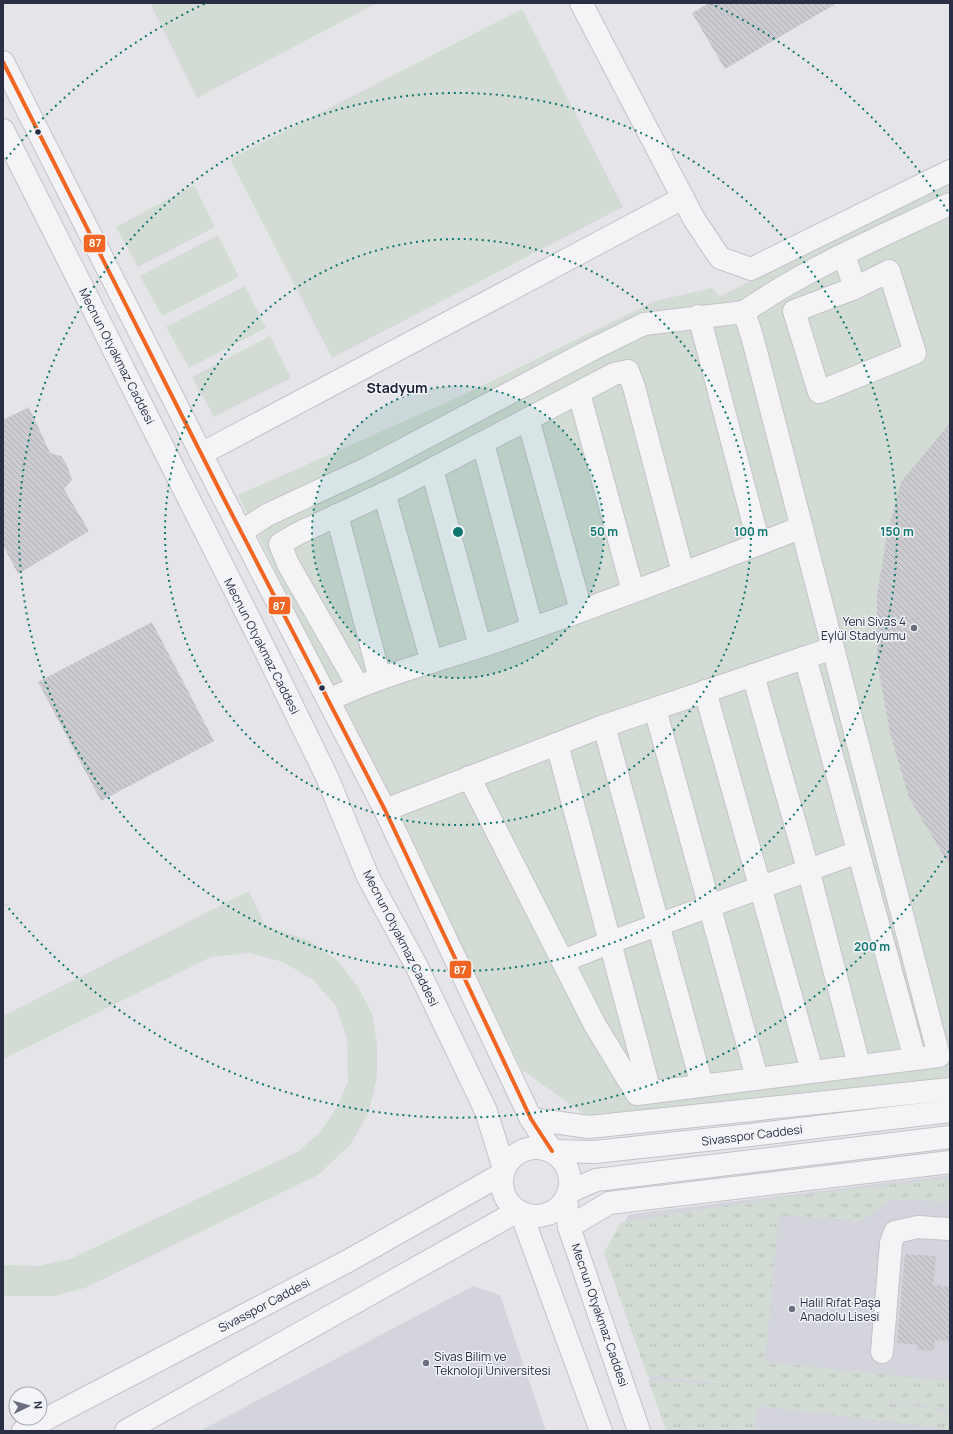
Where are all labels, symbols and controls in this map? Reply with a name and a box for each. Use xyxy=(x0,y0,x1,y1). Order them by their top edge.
unlabelled marker xyxy=(33,127,43,137)
line badge: 87 xyxy=(83,234,106,253)
text: 87 xyxy=(89,235,101,250)
street label: Mecnun Otyakmaz Caddesi xyxy=(75,285,159,427)
district label: Stadyum xyxy=(366,378,428,397)
text: 50 m xyxy=(590,523,618,540)
text: 100 m xyxy=(734,523,768,540)
text: 150 m xyxy=(880,523,914,540)
centre of rings xyxy=(451,525,465,539)
street label: Mecnun Otyakmaz Caddesi xyxy=(220,575,304,717)
line badge: 87 xyxy=(268,596,291,615)
text: 87 xyxy=(273,598,285,613)
place label: Yeni Sivas 4 Eylül Stadyumu xyxy=(821,613,906,644)
marker: Yeni Sivas 4 Eylül Stadyumu xyxy=(909,623,919,633)
unlabelled marker xyxy=(317,683,327,693)
street label: Mecnun Otyakmaz Caddesi xyxy=(359,867,443,1009)
text: 200 m xyxy=(854,938,890,955)
line badge: 87 xyxy=(449,960,472,979)
text: 87 xyxy=(454,962,466,977)
street label: Sivasspor Caddesi xyxy=(700,1120,804,1150)
street label: Mecnun Otyakmaz Caddesi xyxy=(567,1241,633,1389)
street label: Sivasspor Caddesi xyxy=(215,1274,313,1336)
place label: Halil Rıfat Paşa Anadolu Lisesi xyxy=(800,1294,881,1325)
marker: Halil Rıfat Paşa Anadolu Lisesi xyxy=(787,1304,797,1314)
place label: Sivas Bilim ve Teknoloji Üniversitesi xyxy=(434,1348,551,1379)
marker: Sivas Bilim ve Teknoloji Üniversitesi xyxy=(421,1358,431,1368)
north arrow xyxy=(8,1386,48,1426)
text: N xyxy=(31,1400,46,1410)

